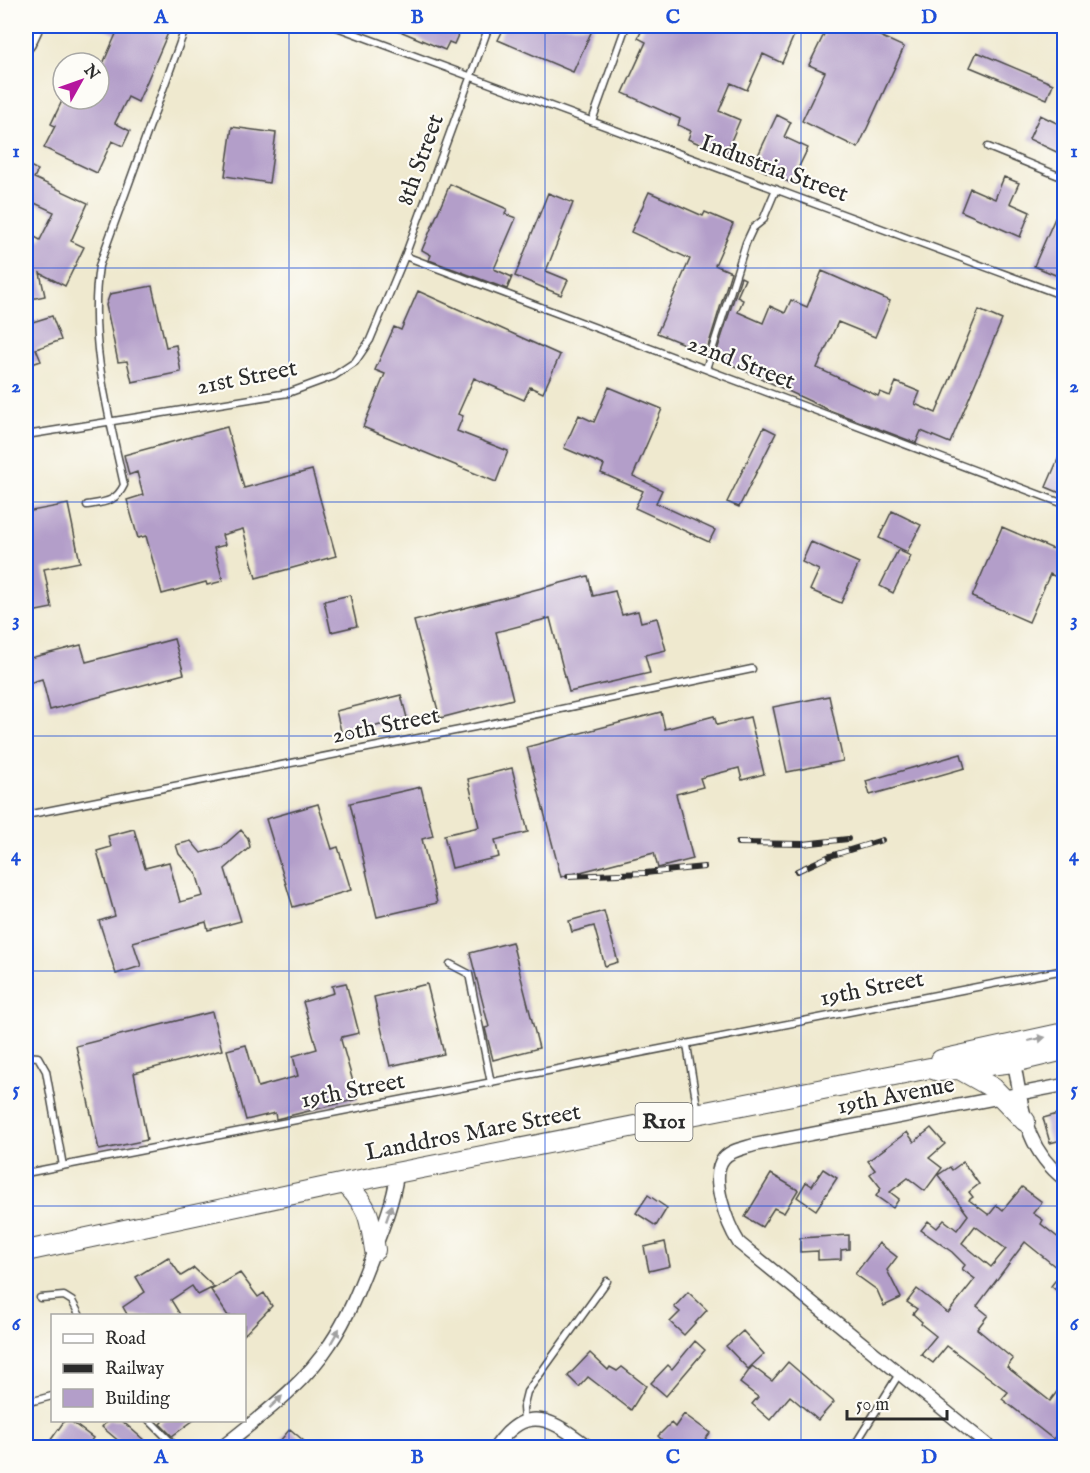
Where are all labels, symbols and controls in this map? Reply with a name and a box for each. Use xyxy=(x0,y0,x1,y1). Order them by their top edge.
text: A xyxy=(153,5,169,30)
text: B xyxy=(410,5,424,30)
text: C xyxy=(666,5,680,30)
text: D xyxy=(921,5,937,30)
north arrow xyxy=(51,51,111,111)
text: N xyxy=(78,60,103,84)
street label: 8th Street xyxy=(390,110,452,210)
street label: Industria Street xyxy=(696,128,852,210)
text: 1 xyxy=(12,139,20,164)
text: 1 xyxy=(1070,139,1078,164)
street label: 22nd Street xyxy=(683,328,799,398)
street label: 21st Street xyxy=(194,353,300,403)
text: 2 xyxy=(11,374,21,399)
text: 2 xyxy=(1069,374,1079,399)
text: 3 xyxy=(12,608,20,633)
text: 3 xyxy=(1070,608,1078,633)
street label: 20th Street xyxy=(330,700,442,752)
text: 4 xyxy=(11,843,22,868)
text: 4 xyxy=(1069,843,1080,868)
street label: 19th Street xyxy=(817,964,927,1014)
one-way arrow xyxy=(1028,1034,1047,1043)
street label: 19th Street xyxy=(298,1066,408,1116)
street label: 19th Avenue xyxy=(835,1069,957,1123)
text: 5 xyxy=(12,1077,20,1102)
text: 5 xyxy=(1070,1077,1078,1102)
street label: Landdros Mare Street xyxy=(363,1097,583,1169)
road number: R101 xyxy=(636,1103,692,1141)
one-way arrow xyxy=(384,1204,394,1222)
text: 6 xyxy=(12,1312,22,1337)
text: 6 xyxy=(1070,1312,1080,1337)
legend xyxy=(51,1314,246,1422)
text: Road xyxy=(105,1328,146,1351)
one-way arrow xyxy=(329,1328,340,1344)
text: Railway xyxy=(105,1358,164,1381)
scale bar xyxy=(847,1383,948,1421)
text: Building xyxy=(105,1388,170,1411)
text: 50 m xyxy=(856,1394,889,1417)
one-way arrow xyxy=(269,1395,284,1409)
text: A xyxy=(153,1445,169,1470)
text: B xyxy=(410,1445,424,1470)
text: C xyxy=(666,1445,680,1470)
text: D xyxy=(921,1445,937,1470)

